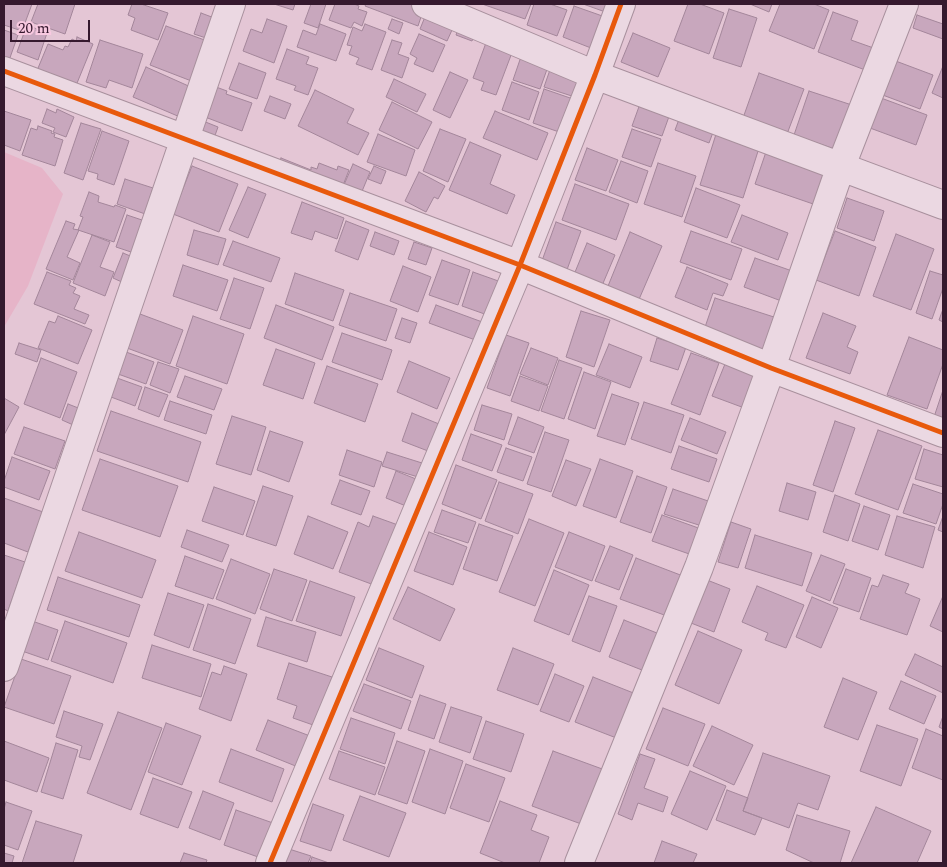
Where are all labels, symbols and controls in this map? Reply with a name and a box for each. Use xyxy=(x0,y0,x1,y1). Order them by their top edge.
scale bar xyxy=(12,10,92,42)
text: 20 m xyxy=(18,17,50,40)

